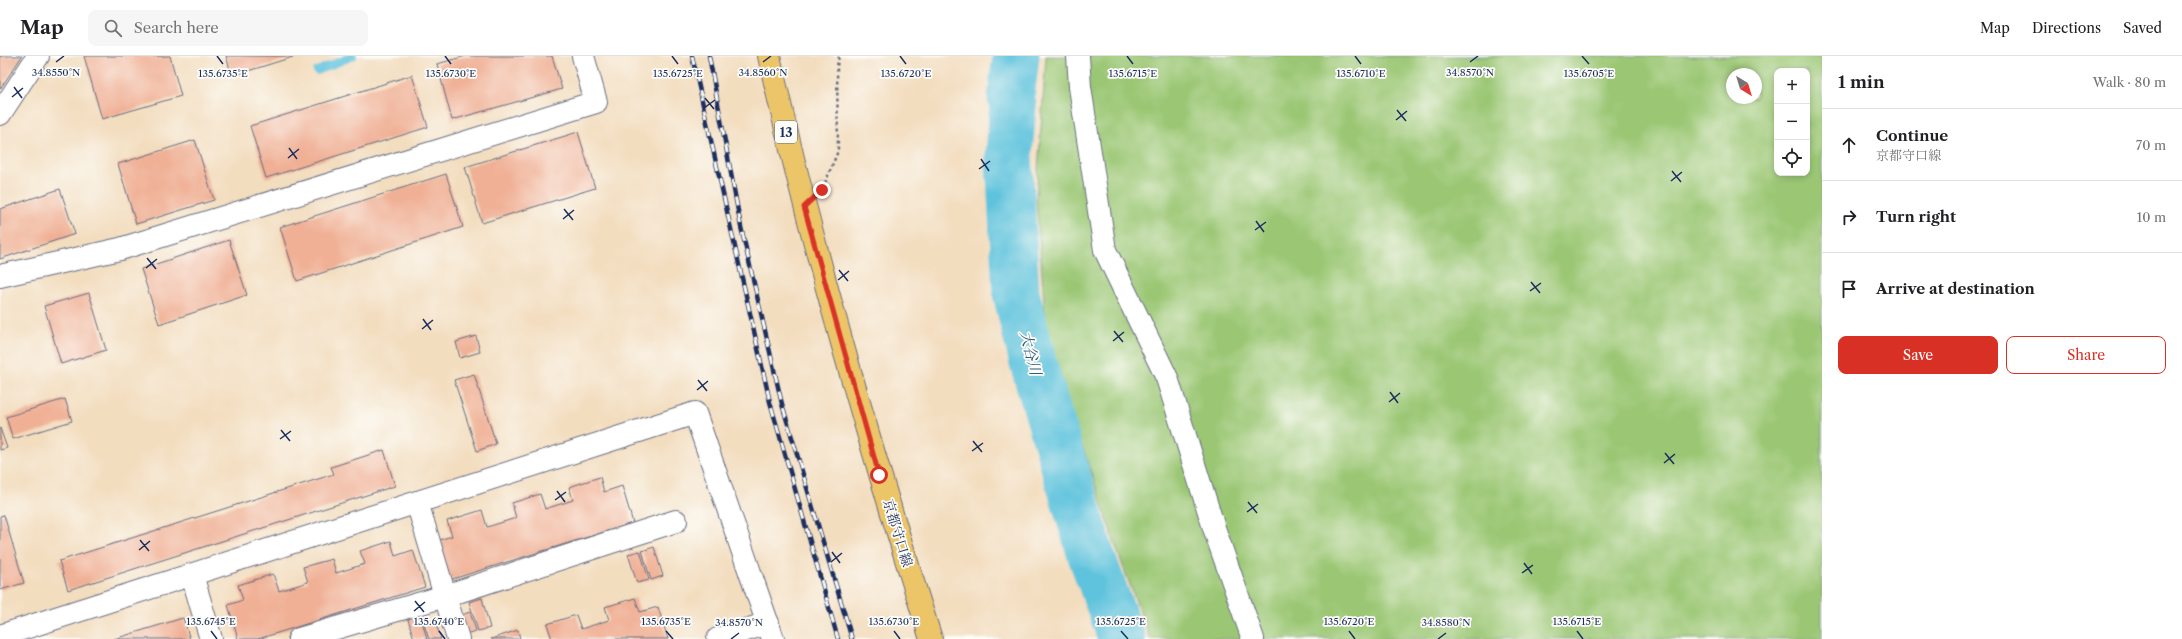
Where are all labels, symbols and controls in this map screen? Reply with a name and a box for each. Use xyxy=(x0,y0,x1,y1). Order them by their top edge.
search box xyxy=(88,10,368,46)
text: Map xyxy=(20,16,64,39)
icon: search xyxy=(102,17,124,39)
text: Search here xyxy=(134,18,219,37)
text: Map xyxy=(1980,19,2010,37)
text: Directions xyxy=(2032,19,2101,37)
text: Saved xyxy=(2123,19,2162,37)
text: 34.8550°N xyxy=(32,66,80,79)
text: 34.8560°N xyxy=(738,66,788,79)
text: 34.8570°N xyxy=(1446,66,1494,79)
text: 135.6735°E xyxy=(198,67,248,80)
text: 135.6730°E xyxy=(426,67,476,80)
text: 135.6725°E xyxy=(653,67,703,80)
text: 135.6720°E xyxy=(881,67,931,80)
text: 135.6715°E xyxy=(1109,67,1157,80)
text: 135.6710°E xyxy=(1336,67,1386,80)
text: 135.6705°E xyxy=(1564,67,1614,80)
north arrow xyxy=(1726,68,1762,104)
map controls xyxy=(1774,68,1810,176)
button: + xyxy=(1774,68,1810,104)
text: 1 min xyxy=(1838,72,1885,92)
text: Walk · 80 m xyxy=(2093,74,2166,90)
button: − xyxy=(1774,104,1810,140)
road number: 13 xyxy=(775,121,797,143)
text: Continue xyxy=(1876,126,1948,145)
icon: ahead xyxy=(1838,134,1860,156)
text: 70 m xyxy=(2136,137,2166,153)
button: locate xyxy=(1774,140,1810,176)
text: 京都守口線 xyxy=(1876,147,1941,163)
route end xyxy=(813,181,831,199)
icon: right xyxy=(1838,206,1860,228)
text: Turn right xyxy=(1876,207,1956,226)
text: 10 m xyxy=(2137,209,2166,225)
icon: arrive xyxy=(1838,278,1860,300)
text: Arrive at destination xyxy=(1876,279,2035,298)
water label: 大谷川 xyxy=(1016,329,1046,379)
button: Save xyxy=(1838,336,1998,374)
button: Share xyxy=(2006,336,2166,374)
route start xyxy=(870,466,888,484)
street label: 京都守口線 xyxy=(879,497,917,569)
text: 135.6745°E xyxy=(186,615,236,628)
text: 135.6740°E xyxy=(414,615,464,628)
text: 135.6735°E xyxy=(641,615,691,628)
text: 135.6730°E xyxy=(869,615,919,628)
text: 135.6725°E xyxy=(1096,615,1146,628)
text: 135.6720°E xyxy=(1324,615,1374,628)
text: 135.6715°E xyxy=(1553,615,1601,628)
text: 34.8570°N xyxy=(715,616,763,629)
text: 34.8580°N xyxy=(1421,616,1471,629)

